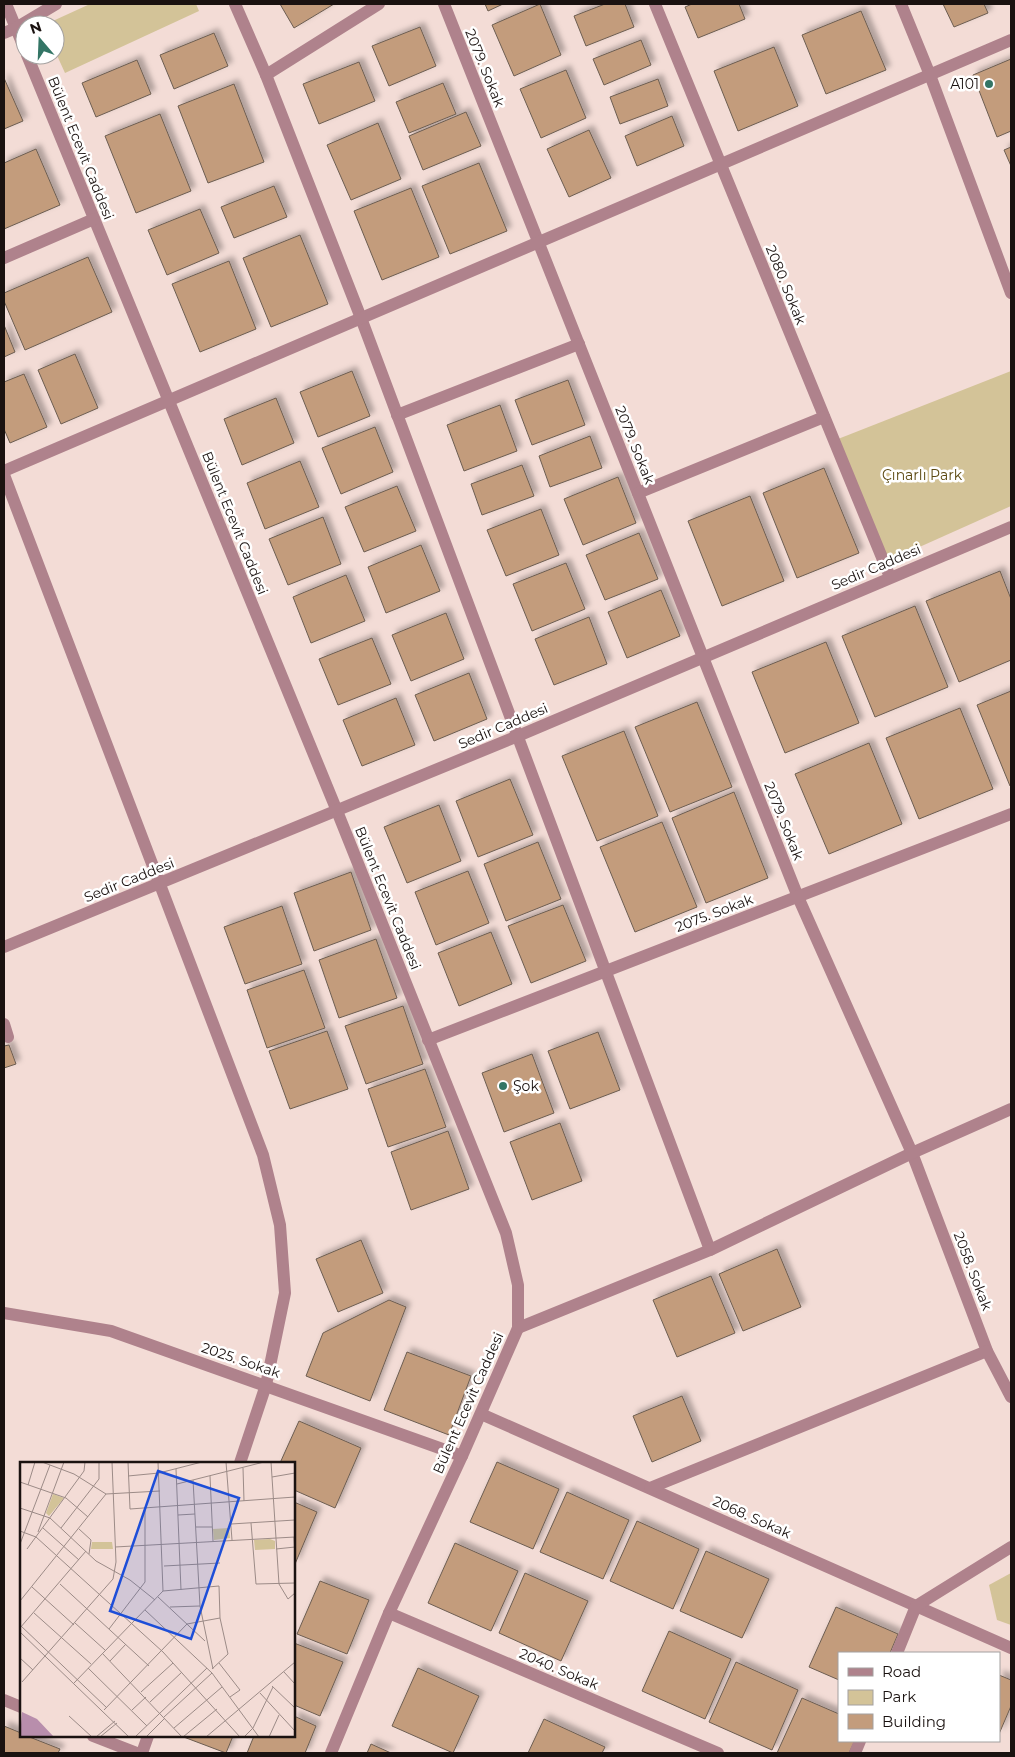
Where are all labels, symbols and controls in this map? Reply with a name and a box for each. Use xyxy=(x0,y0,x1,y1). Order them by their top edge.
north arrow xyxy=(15,15,65,65)
text: N xyxy=(27,17,44,38)
street label: 2079. Sokak xyxy=(461,26,509,110)
street label: Bülent Ecevit Caddesi xyxy=(44,74,118,222)
place label: A101 xyxy=(950,75,979,93)
marker: A101 xyxy=(983,78,995,90)
street label: 2080. Sokak xyxy=(762,243,810,328)
street label: 2079. Sokak xyxy=(611,403,659,487)
street label: Bülent Ecevit Caddesi xyxy=(198,449,272,597)
park label: Çınarlı Park xyxy=(882,466,963,484)
street label: Sedir Caddesi xyxy=(828,540,924,594)
street label: Sedir Caddesi xyxy=(455,699,551,753)
street label: 2079. Sokak xyxy=(760,779,808,863)
street label: Bülent Ecevit Caddesi xyxy=(351,824,425,972)
street label: Sedir Caddesi xyxy=(81,854,177,906)
street label: 2075. Sokak xyxy=(673,890,756,936)
place label: Şok xyxy=(513,1077,539,1095)
marker: Şok xyxy=(497,1080,509,1092)
street label: 2058. Sokak xyxy=(950,1229,997,1314)
street label: Bülent Ecevit Caddesi xyxy=(429,1329,507,1477)
street label: 2025. Sokak xyxy=(199,1338,283,1382)
inset map xyxy=(20,1462,295,1737)
street label: 2068. Sokak xyxy=(710,1492,794,1542)
street label: 2040. Sokak xyxy=(517,1644,602,1694)
legend xyxy=(838,1652,1000,1742)
text: Road xyxy=(882,1662,921,1681)
text: Park xyxy=(882,1687,916,1706)
text: Building xyxy=(882,1712,946,1731)

